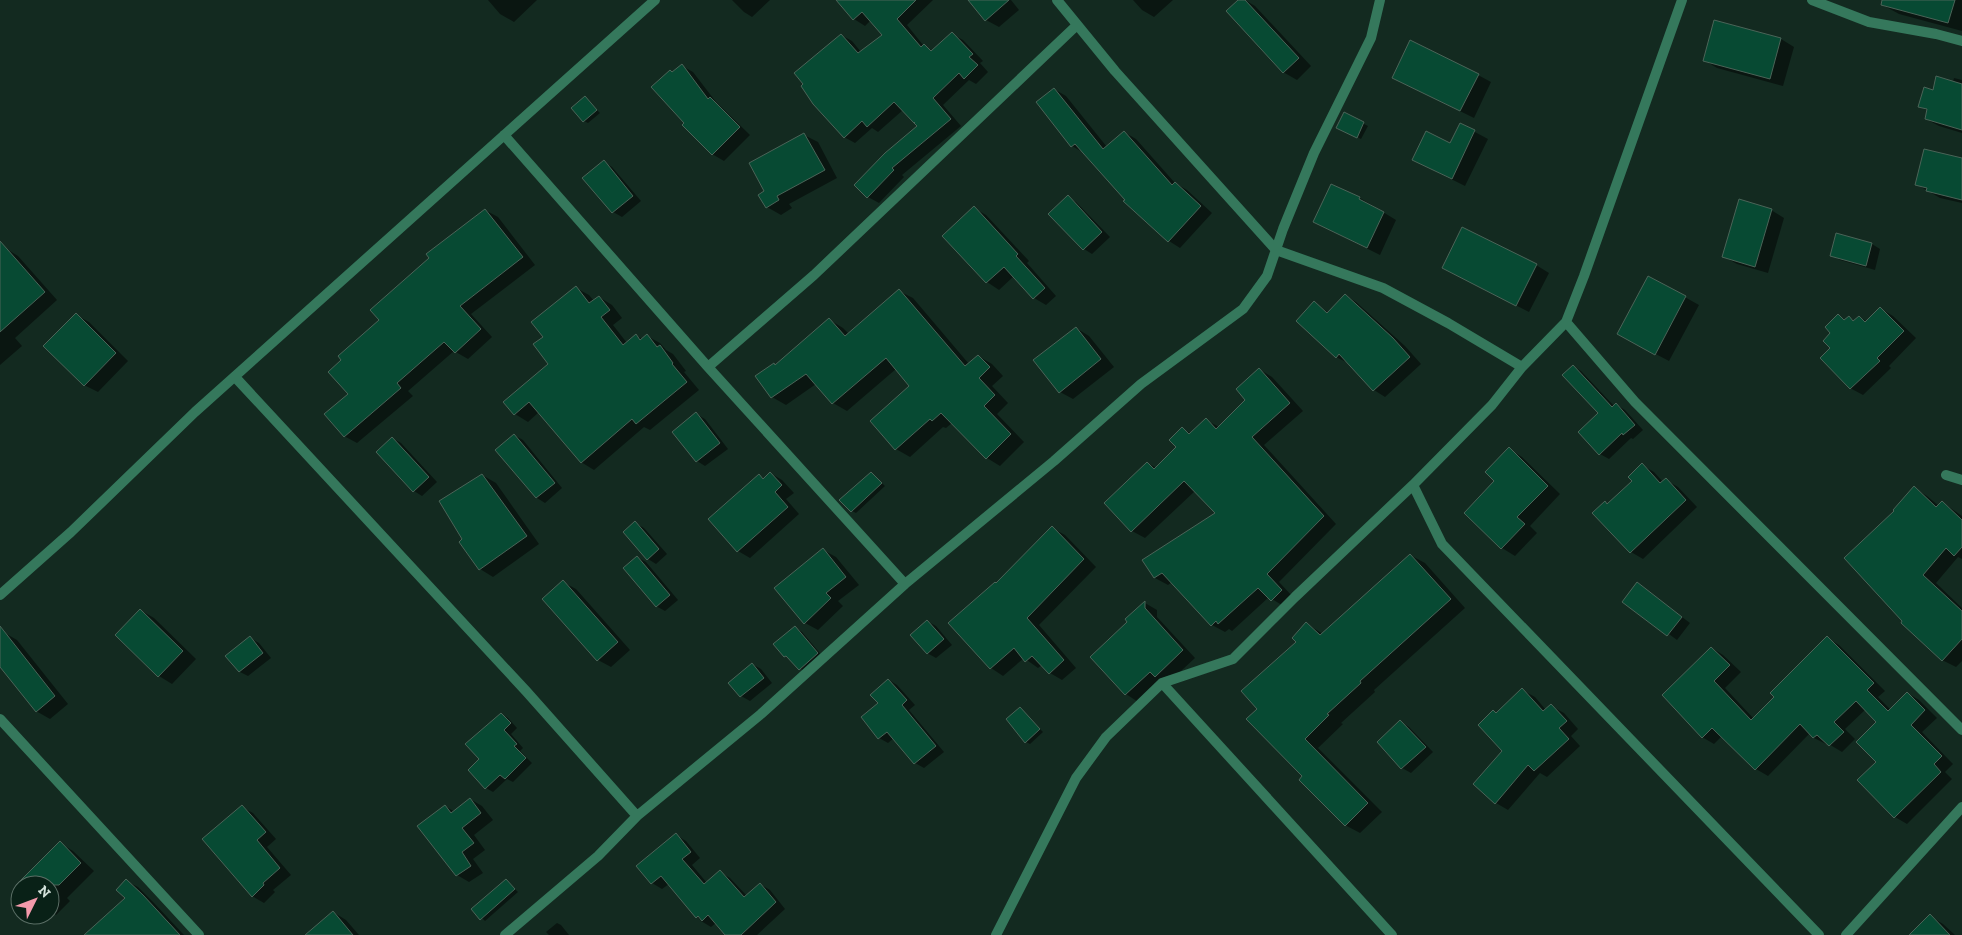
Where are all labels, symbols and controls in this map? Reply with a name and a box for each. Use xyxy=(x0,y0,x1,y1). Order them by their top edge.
north arrow xyxy=(10,875,60,925)
text: N xyxy=(34,882,54,902)

